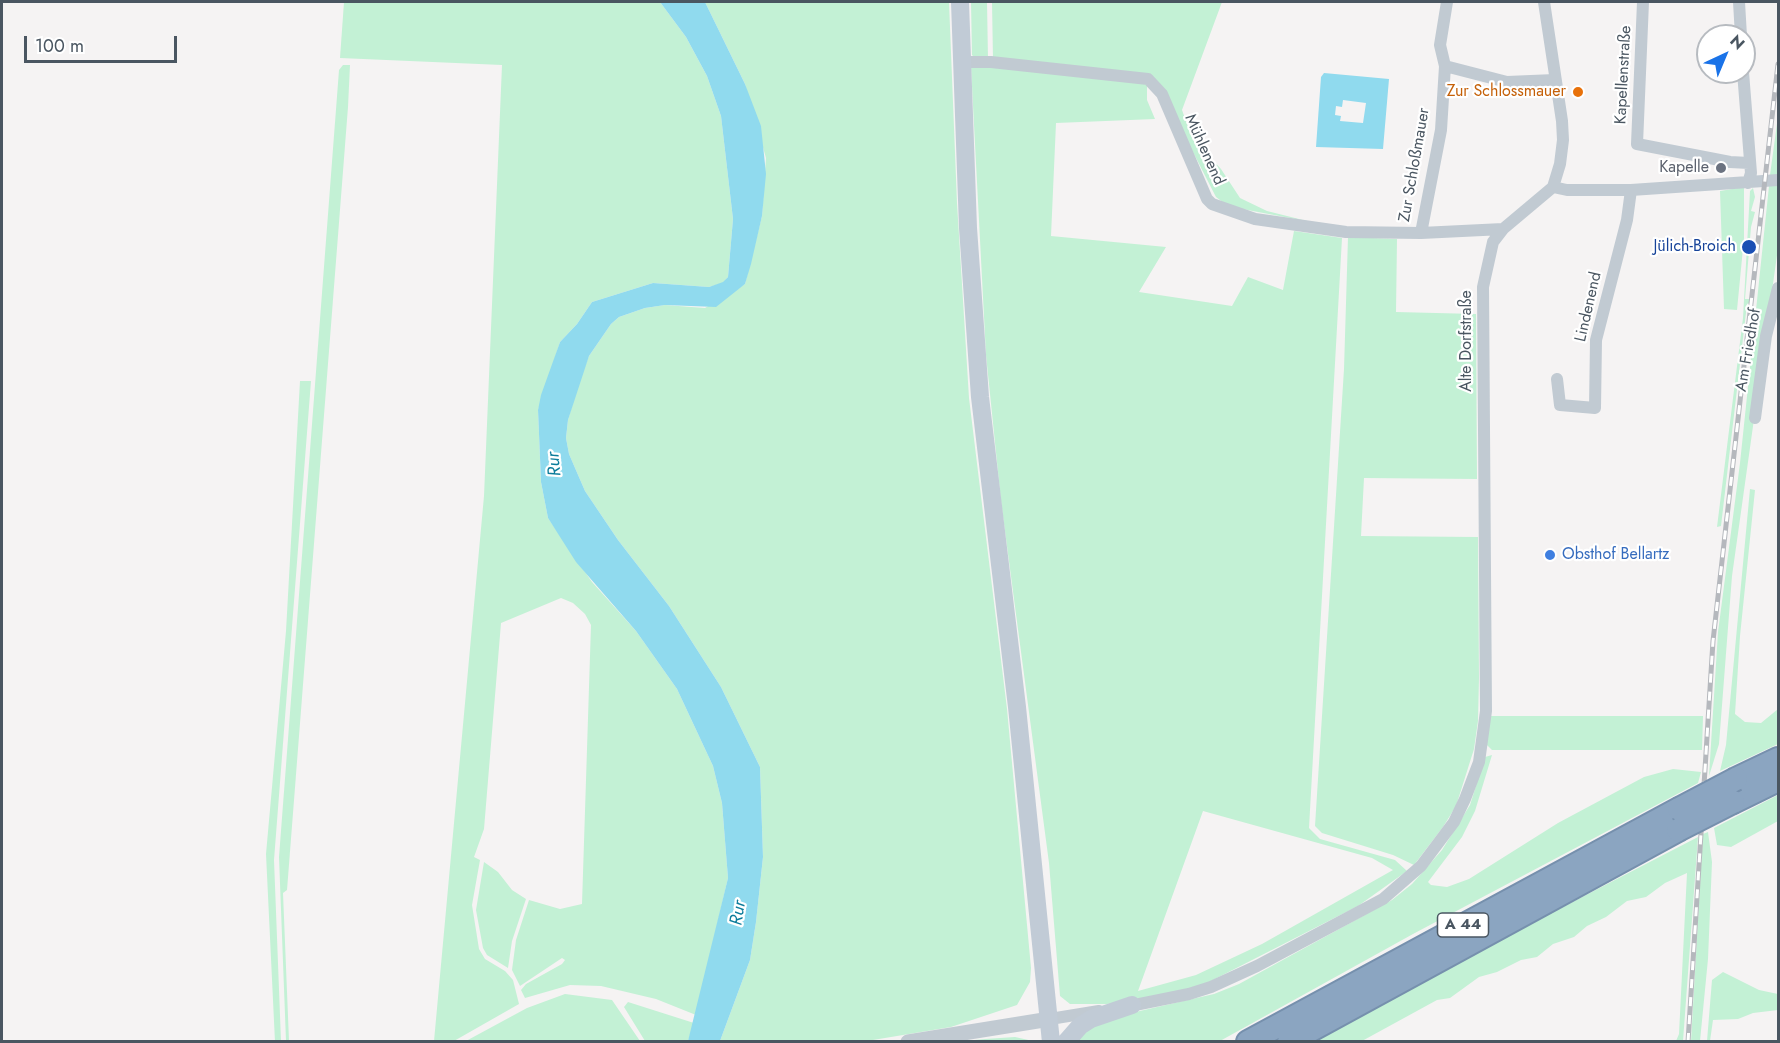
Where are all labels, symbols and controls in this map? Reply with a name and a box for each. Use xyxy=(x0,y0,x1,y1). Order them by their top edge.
scale bar xyxy=(27,24,180,62)
north arrow xyxy=(1696,24,1756,84)
street label: Kapellenstraße xyxy=(1612,25,1636,125)
text: N xyxy=(1725,29,1750,55)
text: 100 m xyxy=(35,33,84,59)
place label: Zur Schlossmauer xyxy=(1447,82,1566,102)
marker: Zur Schlossmauer xyxy=(1571,85,1585,99)
street label: Zur Schloßmauer xyxy=(1396,106,1434,224)
street label: Mühlenend xyxy=(1180,111,1228,189)
place label: Kapelle xyxy=(1659,158,1709,178)
marker: Kapelle xyxy=(1714,161,1728,175)
place label: Jülich-Broich xyxy=(1653,237,1736,257)
marker: Jülich-Broich xyxy=(1740,238,1758,256)
street label: Lindenend xyxy=(1572,270,1606,344)
street label: Alte Dorfstraße xyxy=(1457,290,1477,392)
street label: Am Friedhof xyxy=(1732,307,1766,393)
water label: Rur xyxy=(543,451,567,477)
place label: Obsthof Bellartz xyxy=(1562,545,1669,565)
marker: Obsthof Bellartz xyxy=(1543,548,1557,562)
water label: Rur xyxy=(726,899,752,927)
road number: A 44 xyxy=(1438,913,1488,937)

